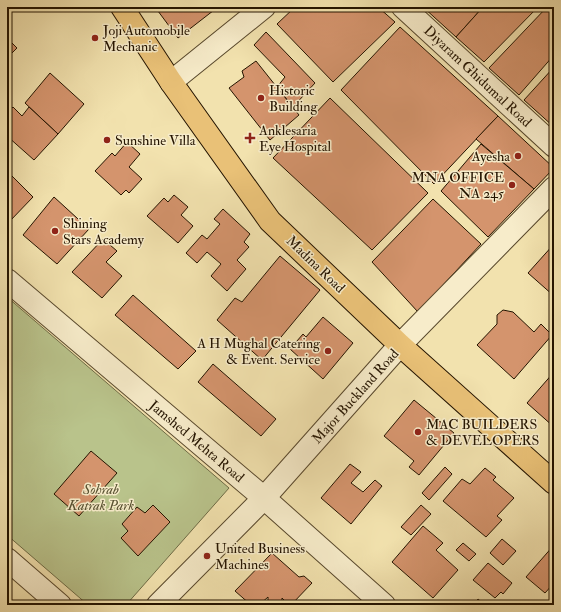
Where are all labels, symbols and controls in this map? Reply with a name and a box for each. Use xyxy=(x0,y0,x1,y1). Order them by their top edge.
place label: Joji Automobile Mechanic xyxy=(102,22,190,55)
street label: Diyaram Ghidumal Road xyxy=(420,22,535,131)
marker: Joji Automobile Mechanic xyxy=(90,33,100,43)
place label: Historic Building xyxy=(269,82,319,115)
marker: Historic Building xyxy=(256,93,266,103)
place label: Anklesaria Eye Hospital xyxy=(258,122,332,156)
place label: Sunshine Villa xyxy=(115,132,196,149)
marker: Anklesaria Eye Hospital xyxy=(244,132,256,144)
marker: Sunshine Villa xyxy=(102,135,112,145)
place label: Ayesha xyxy=(471,148,510,166)
marker: Ayesha xyxy=(513,151,523,161)
place label: MNA OFFICE NA 245 xyxy=(412,169,505,202)
marker: MNA OFFICE NA 245 xyxy=(507,180,517,190)
place label: Shining Stars Academy xyxy=(63,215,145,249)
marker: Shining Stars Academy xyxy=(50,226,60,236)
street label: Madina Road xyxy=(283,232,349,297)
place label: A H Mughal Catering & Event. Service xyxy=(196,335,321,368)
street label: Major Buckland Road xyxy=(308,345,402,447)
marker: A H Mughal Catering & Event. Service xyxy=(323,346,333,356)
street label: Jamshed Mehta Road xyxy=(145,396,248,486)
place label: MAC BUILDERS & DEVELOPERS xyxy=(426,416,539,449)
marker: MAC BUILDERS & DEVELOPERS xyxy=(413,427,423,437)
park label: Sohrab Katrak Park xyxy=(67,481,134,514)
place label: United Business Machines xyxy=(215,540,305,573)
marker: United Business Machines xyxy=(202,551,212,561)

